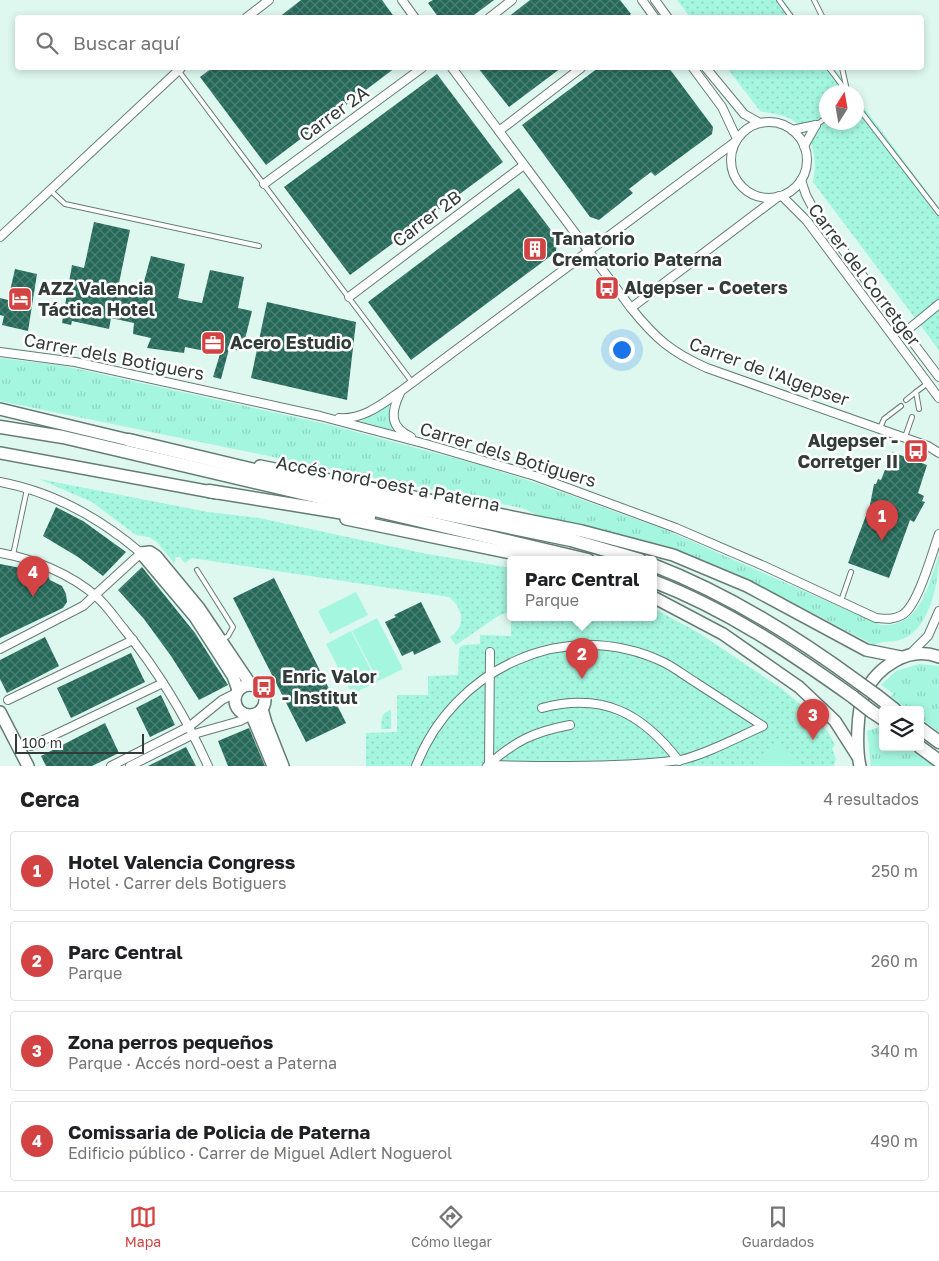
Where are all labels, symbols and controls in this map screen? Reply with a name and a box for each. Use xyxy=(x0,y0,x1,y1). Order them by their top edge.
search box xyxy=(15,15,924,70)
icon: search xyxy=(33,29,61,57)
text: Buscar aquí xyxy=(73,31,180,54)
street label: Carrer 2A xyxy=(294,81,373,146)
north arrow xyxy=(819,85,864,130)
street label: Carrer 2B xyxy=(388,185,465,251)
street label: Carrer del Corretger xyxy=(804,199,926,350)
place label: Tanatorio Crematorio Paterna xyxy=(552,227,722,270)
building icon: Tanatorio Crematorio Paterna xyxy=(522,236,548,262)
bus stop icon: Algepser - Coeters xyxy=(594,275,620,301)
place label: Algepser - Coeters xyxy=(624,276,788,298)
place label: AZZ Valencia Táctica Hotel xyxy=(38,277,155,320)
hotel icon: AZZ Valencia Táctica Hotel xyxy=(7,286,33,312)
street label: Carrer dels Botiguers xyxy=(22,328,206,384)
office icon: Acero Estudio xyxy=(200,330,226,356)
place label: Acero Estudio xyxy=(230,331,352,353)
street label: Carrer de l'Algepser xyxy=(686,332,852,410)
your location xyxy=(609,337,635,363)
street label: Carrer dels Botiguers xyxy=(417,417,599,491)
place label: Algepser - Corretger II xyxy=(797,429,898,472)
bus stop icon: Algepser - Corretger II xyxy=(903,438,929,464)
street label: Accés nord-oest a Paterna xyxy=(275,451,502,515)
pin: 1 xyxy=(866,500,898,541)
pin: 4 xyxy=(17,556,49,597)
popup xyxy=(507,556,657,621)
text: Parc Central xyxy=(525,567,639,590)
text: Parque xyxy=(525,590,579,610)
pin: 2 xyxy=(566,638,598,679)
place label: Enric Valor - Institut xyxy=(282,665,377,708)
bus stop icon: Enric Valor - Institut xyxy=(251,674,277,700)
pin: 3 xyxy=(797,699,829,740)
map controls xyxy=(879,706,924,751)
button: layers xyxy=(879,706,924,751)
scale bar xyxy=(15,731,144,754)
text: 100 m xyxy=(22,734,62,751)
text: Cerca xyxy=(20,786,79,812)
text: 4 resultados xyxy=(824,789,919,809)
text: Hotel Valencia Congress xyxy=(68,850,296,873)
text: 1 xyxy=(33,861,41,881)
text: 250 m xyxy=(871,861,918,881)
text: Hotel · Carrer dels Botiguers xyxy=(68,873,286,893)
text: Parc Central xyxy=(68,940,183,963)
text: 2 xyxy=(32,951,42,971)
text: 260 m xyxy=(871,951,918,971)
text: Parque xyxy=(68,963,122,983)
text: Zona perros pequeños xyxy=(68,1030,273,1053)
text: 3 xyxy=(32,1041,42,1061)
text: 340 m xyxy=(871,1041,918,1061)
text: Parque · Accés nord-oest a Paterna xyxy=(68,1053,337,1073)
text: Comissaria de Policia de Paterna xyxy=(68,1120,370,1143)
text: 4 xyxy=(32,1131,42,1151)
text: 490 m xyxy=(870,1131,918,1151)
text: Edificio público · Carrer de Miguel Adlert Noguerol xyxy=(68,1143,452,1163)
tab: Mapa xyxy=(125,1203,161,1250)
tab: Cómo llegar xyxy=(411,1203,492,1250)
tab: Guardados xyxy=(742,1203,814,1250)

